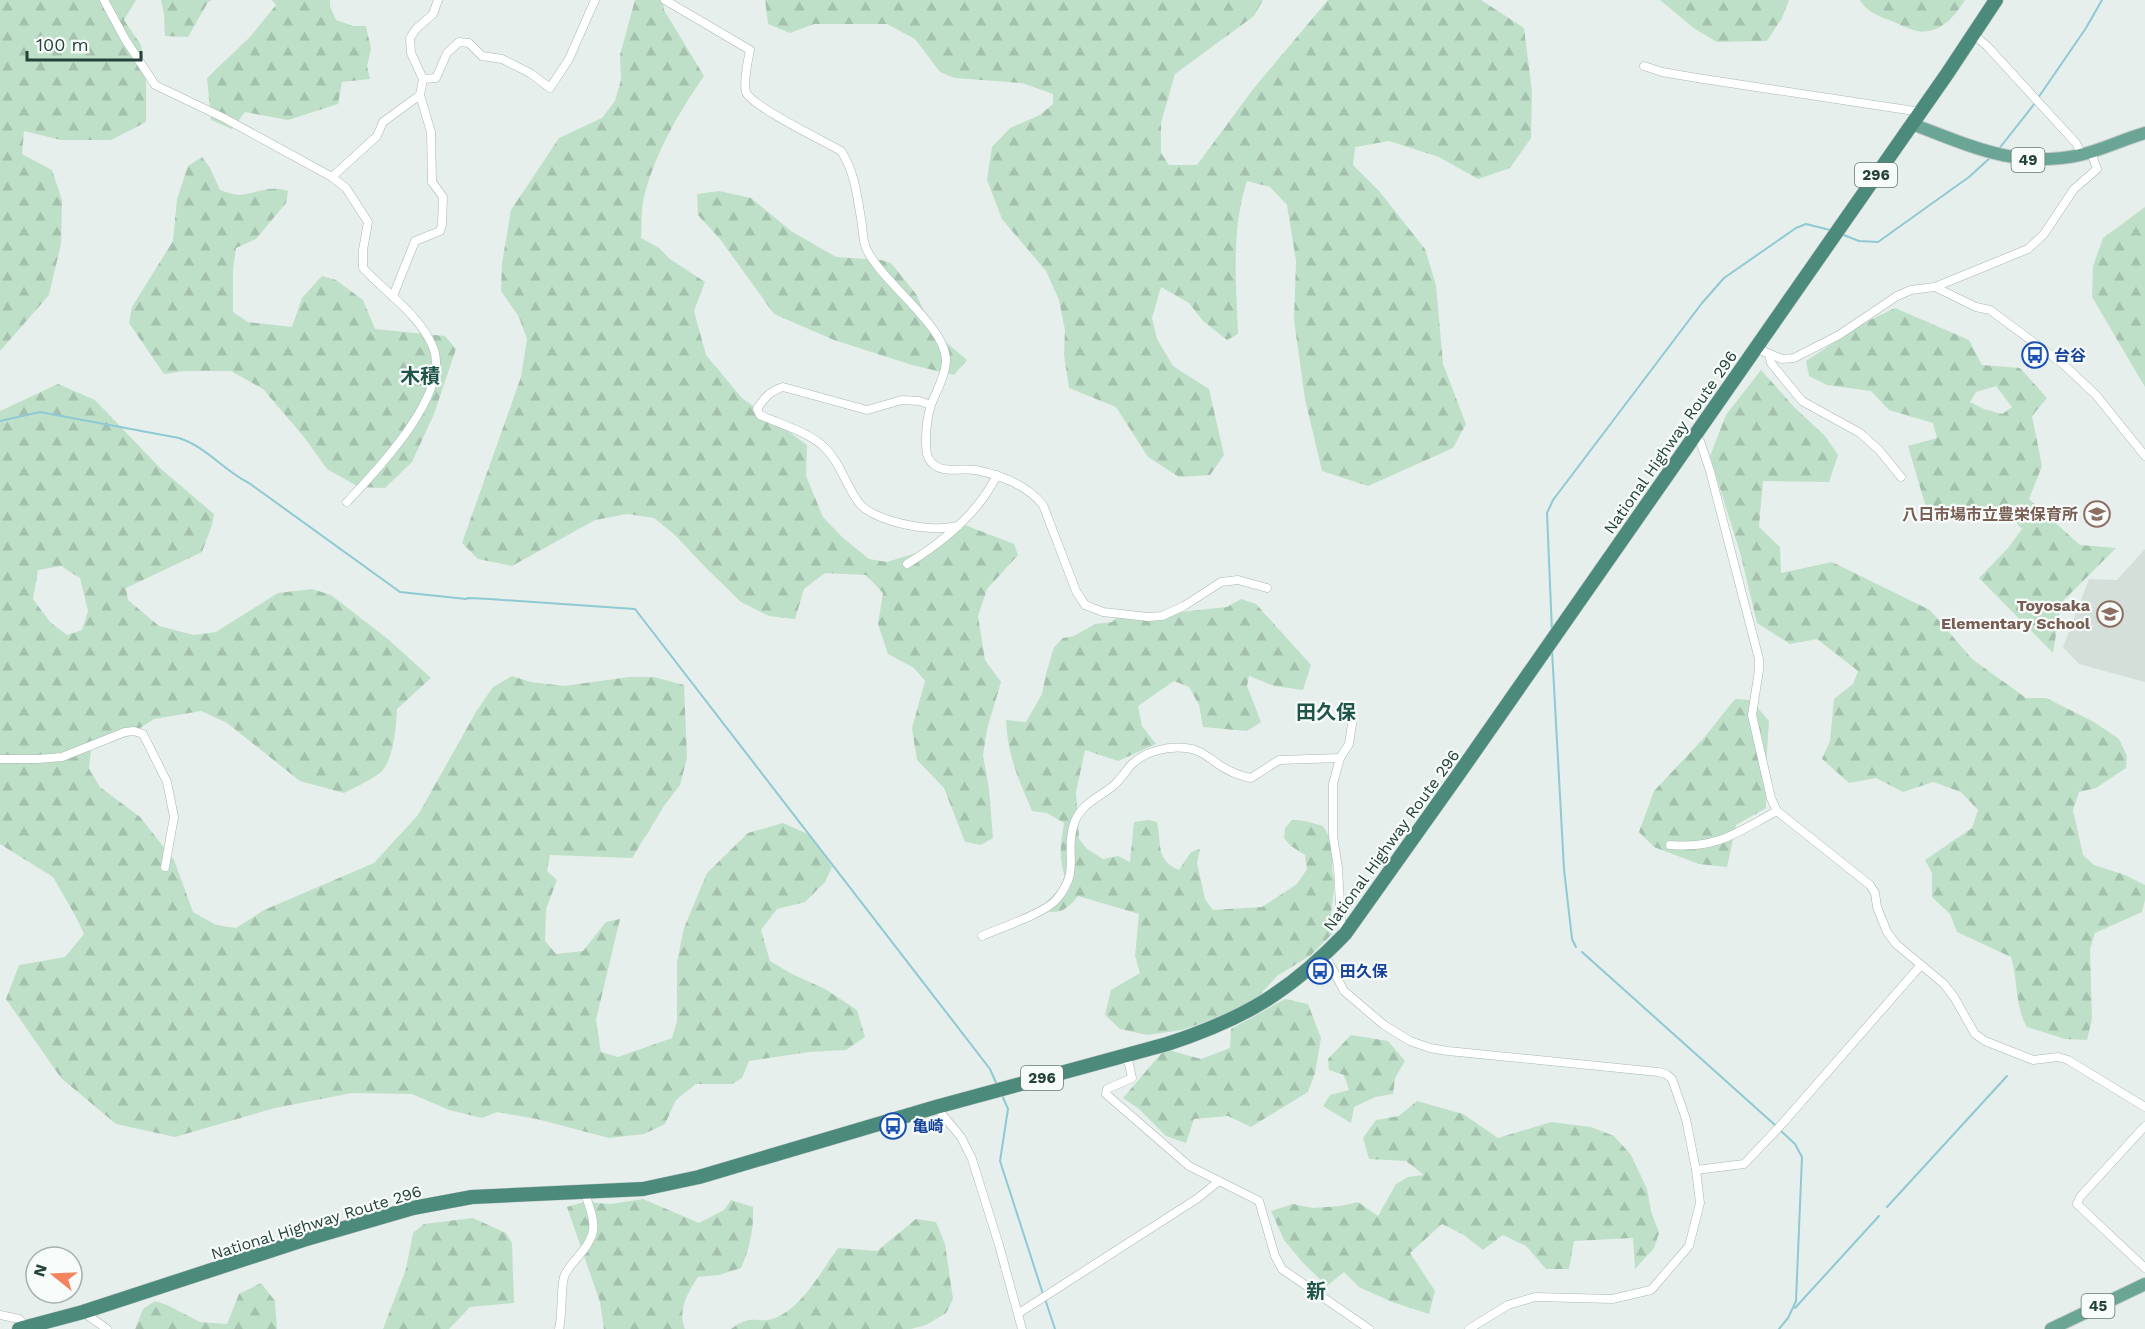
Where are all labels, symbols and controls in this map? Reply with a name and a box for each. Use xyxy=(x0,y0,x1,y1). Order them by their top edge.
scale bar xyxy=(27,24,141,62)
text: 100 m xyxy=(36,34,89,55)
road number: 49 xyxy=(2012,148,2044,172)
road number: 296 xyxy=(1855,163,1897,187)
bus stop icon: 台谷 xyxy=(2020,340,2050,370)
place label: 台谷 xyxy=(2054,346,2086,365)
street label: National Highway Route 296 xyxy=(1600,347,1741,538)
district label: 木積 xyxy=(400,364,440,388)
school or university icon: 八日市場市立豊栄保育所 xyxy=(2082,499,2112,529)
place label: 八日市場市立豊栄保育所 xyxy=(1902,505,2078,524)
place label: Toyosaka Elementary School xyxy=(1941,596,2091,633)
school or university icon: Toyosaka Elementary School xyxy=(2095,599,2125,629)
district label: 田久保 xyxy=(1296,700,1356,724)
street label: National Highway Route 296 xyxy=(1319,746,1464,935)
bus stop icon: 田久保 xyxy=(1305,956,1335,986)
place label: 田久保 xyxy=(1340,962,1388,981)
road number: 296 xyxy=(1021,1066,1063,1090)
bus stop icon: 亀崎 xyxy=(878,1111,908,1141)
place label: 亀崎 xyxy=(912,1117,944,1136)
street label: National Highway Route 296 xyxy=(209,1181,424,1264)
north arrow xyxy=(24,1245,84,1305)
text: N xyxy=(29,1262,51,1279)
district label: 新 xyxy=(1306,1279,1326,1303)
road number: 45 xyxy=(2082,1294,2114,1318)

